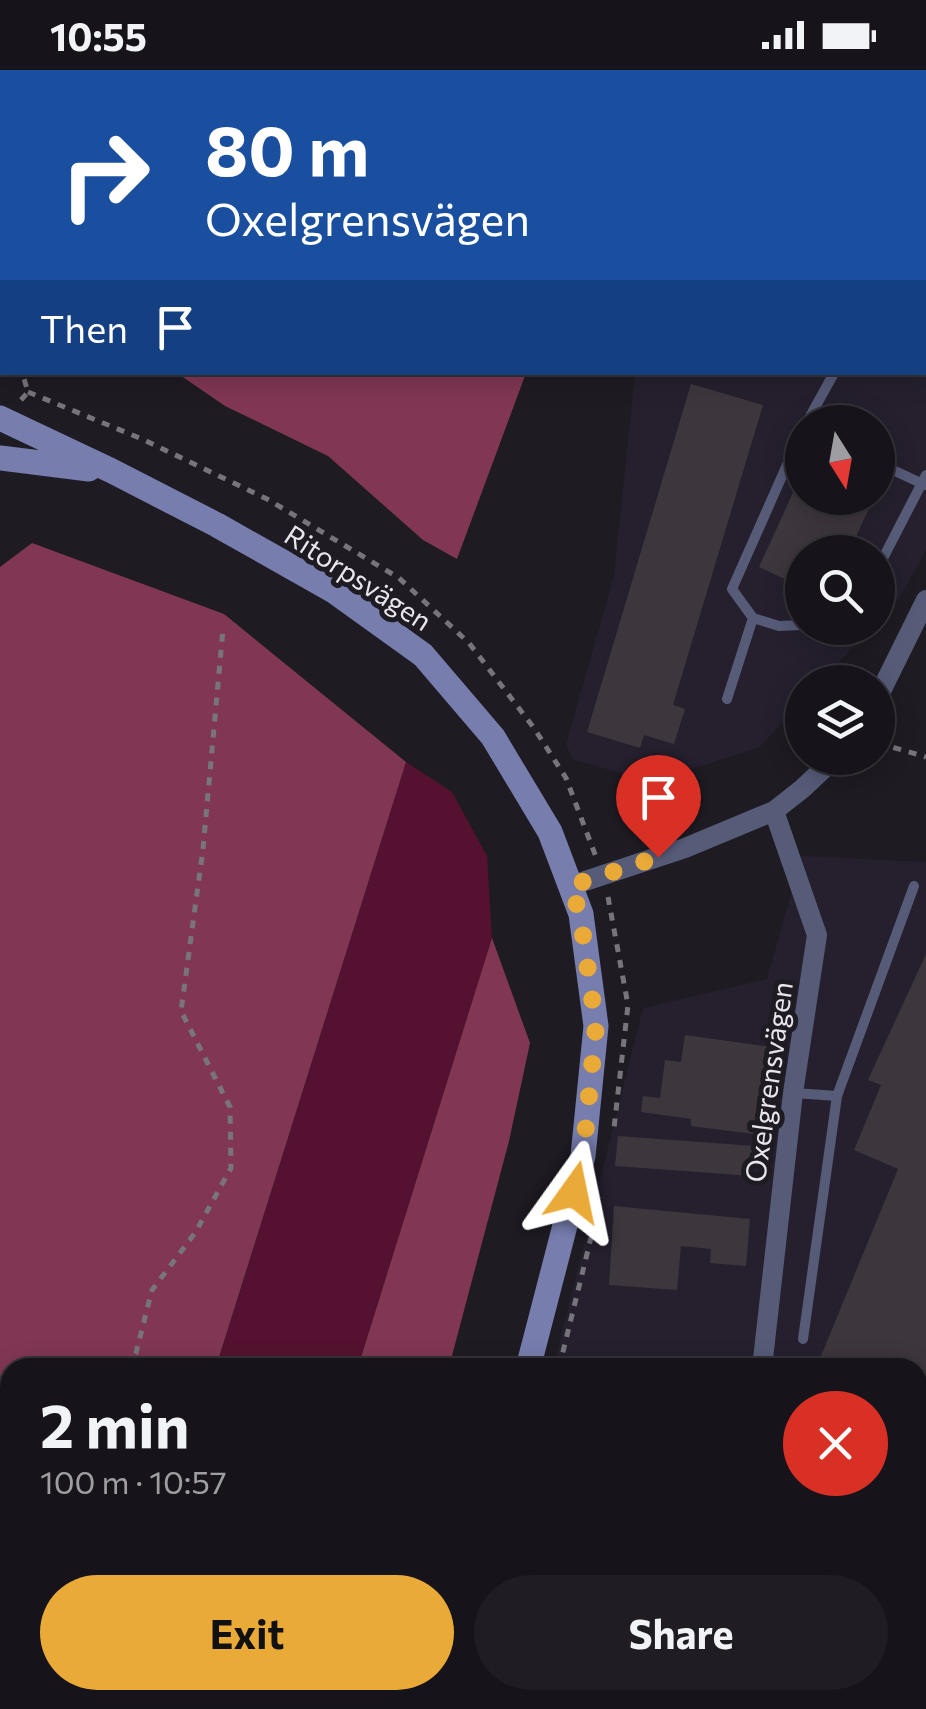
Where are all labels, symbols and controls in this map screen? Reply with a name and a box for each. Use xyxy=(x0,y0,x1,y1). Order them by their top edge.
text: 10:55 xyxy=(50,12,147,59)
text: 80 m xyxy=(205,105,369,190)
icon: right xyxy=(40,110,170,240)
text: Oxelgrensvägen xyxy=(205,190,530,245)
icon: arrive xyxy=(148,300,203,355)
text: Then xyxy=(40,304,128,351)
north arrow xyxy=(785,405,895,515)
map controls xyxy=(785,405,895,775)
street label: Ritorpsvägen xyxy=(279,517,438,637)
button: search xyxy=(785,535,895,645)
button: layers xyxy=(785,665,895,775)
pin xyxy=(616,755,701,858)
icon: arrive xyxy=(631,770,686,825)
street label: Oxelgrensvägen xyxy=(737,979,799,1184)
position arrow xyxy=(522,1140,626,1244)
text: 2 min xyxy=(40,1387,189,1460)
button: close xyxy=(783,1391,888,1496)
text: 100 m · 10:57 xyxy=(40,1461,227,1501)
button: Exit xyxy=(40,1575,454,1690)
button: Share xyxy=(474,1575,888,1690)

